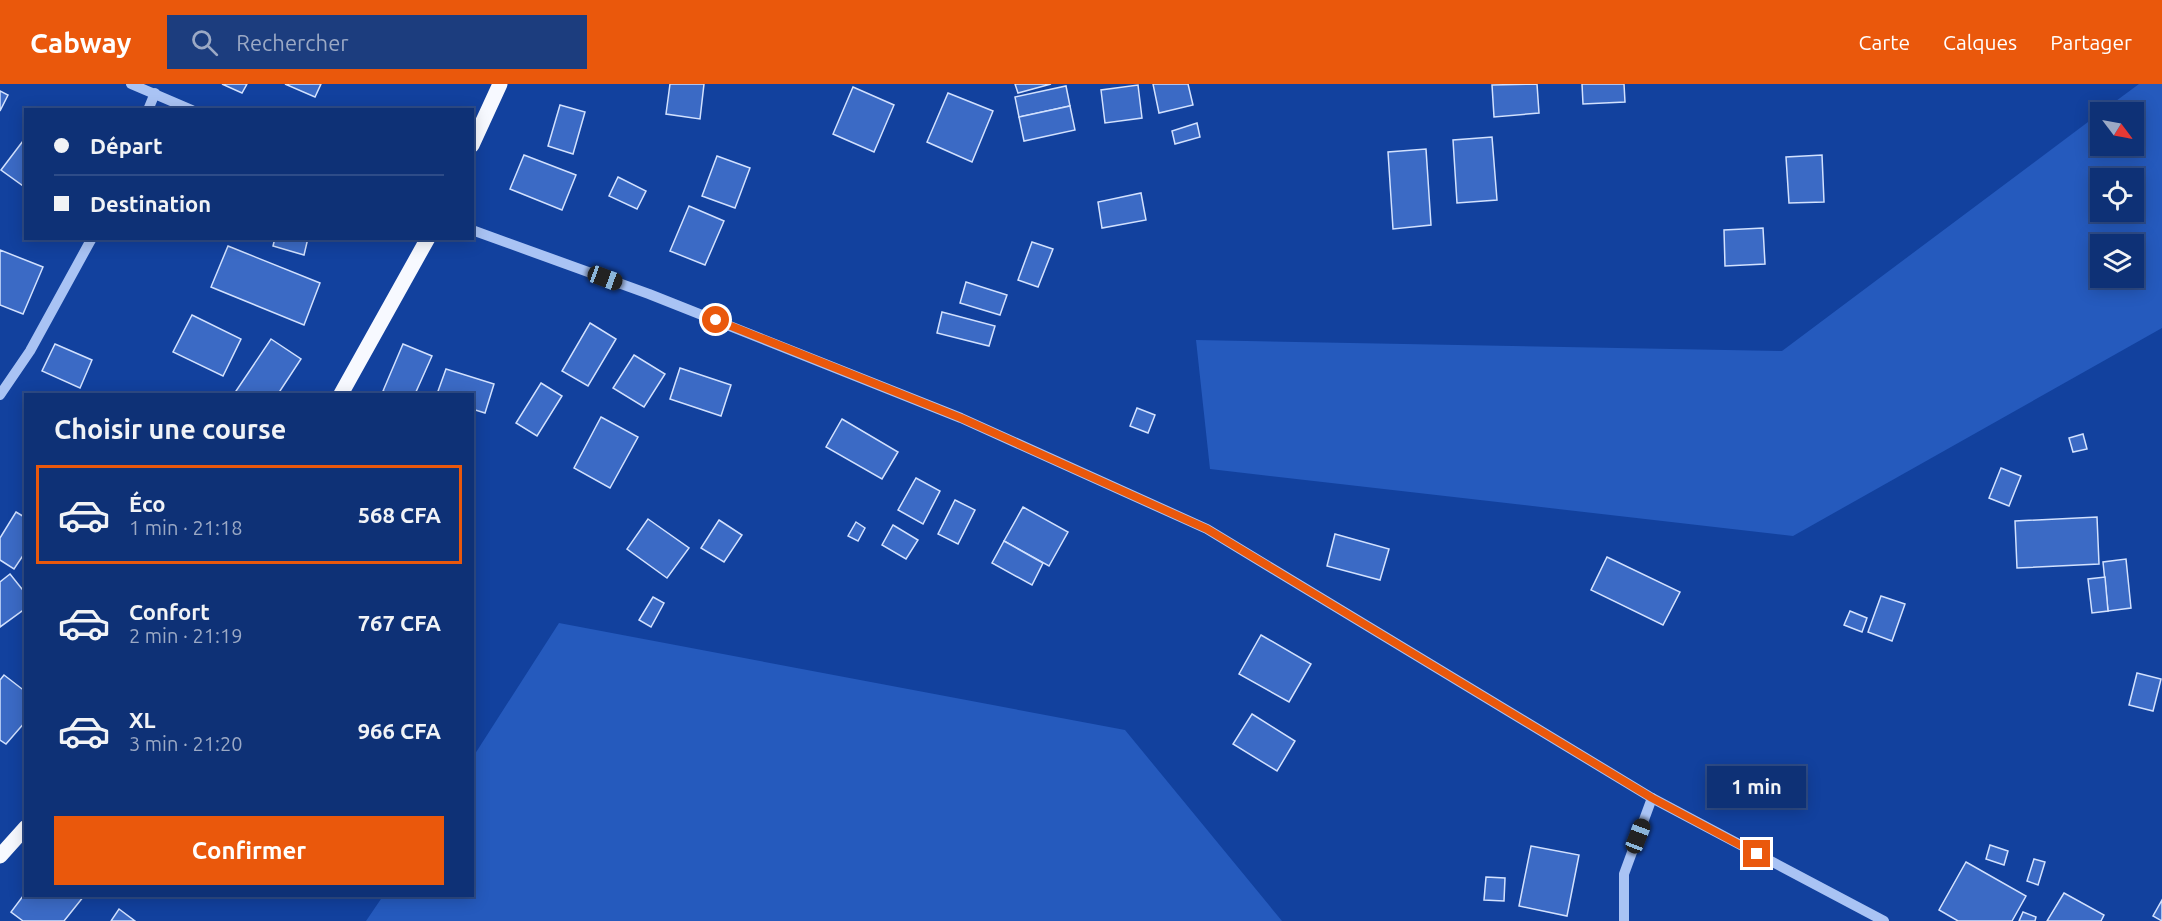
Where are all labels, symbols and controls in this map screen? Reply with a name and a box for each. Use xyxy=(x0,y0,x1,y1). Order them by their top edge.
search box xyxy=(167,15,587,69)
icon: search xyxy=(188,26,221,59)
text: Cabway xyxy=(30,27,131,58)
text: Rechercher xyxy=(236,30,349,55)
text: Carte xyxy=(1859,30,1910,54)
text: Calques xyxy=(1943,30,2017,54)
text: Partager xyxy=(2050,30,2132,54)
north arrow xyxy=(2090,102,2144,156)
map controls xyxy=(2090,102,2144,288)
text: Départ xyxy=(90,133,162,158)
button: locate xyxy=(2090,168,2144,222)
text: Destination xyxy=(90,191,211,216)
button: layers xyxy=(2090,234,2144,288)
car xyxy=(585,263,625,293)
route start xyxy=(702,306,729,333)
text: Choisir une course xyxy=(54,414,286,444)
icon: car xyxy=(57,488,111,542)
text: Éco xyxy=(129,491,166,516)
text: 568 CFA xyxy=(358,502,441,527)
text: 1 min · 21:18 xyxy=(129,516,243,539)
icon: car xyxy=(57,596,111,650)
text: Confort xyxy=(129,599,210,624)
text: 767 CFA xyxy=(358,610,441,635)
text: 2 min · 21:19 xyxy=(129,624,243,647)
icon: car xyxy=(57,704,111,758)
text: XL xyxy=(129,707,156,732)
text: 966 CFA xyxy=(358,718,441,743)
text: 3 min · 21:20 xyxy=(129,732,243,755)
callout: 1 min xyxy=(1708,767,1806,809)
text: 1 min xyxy=(1731,775,1782,798)
button: Confirmer xyxy=(54,816,444,885)
car xyxy=(1623,816,1653,856)
route end xyxy=(1743,840,1770,867)

